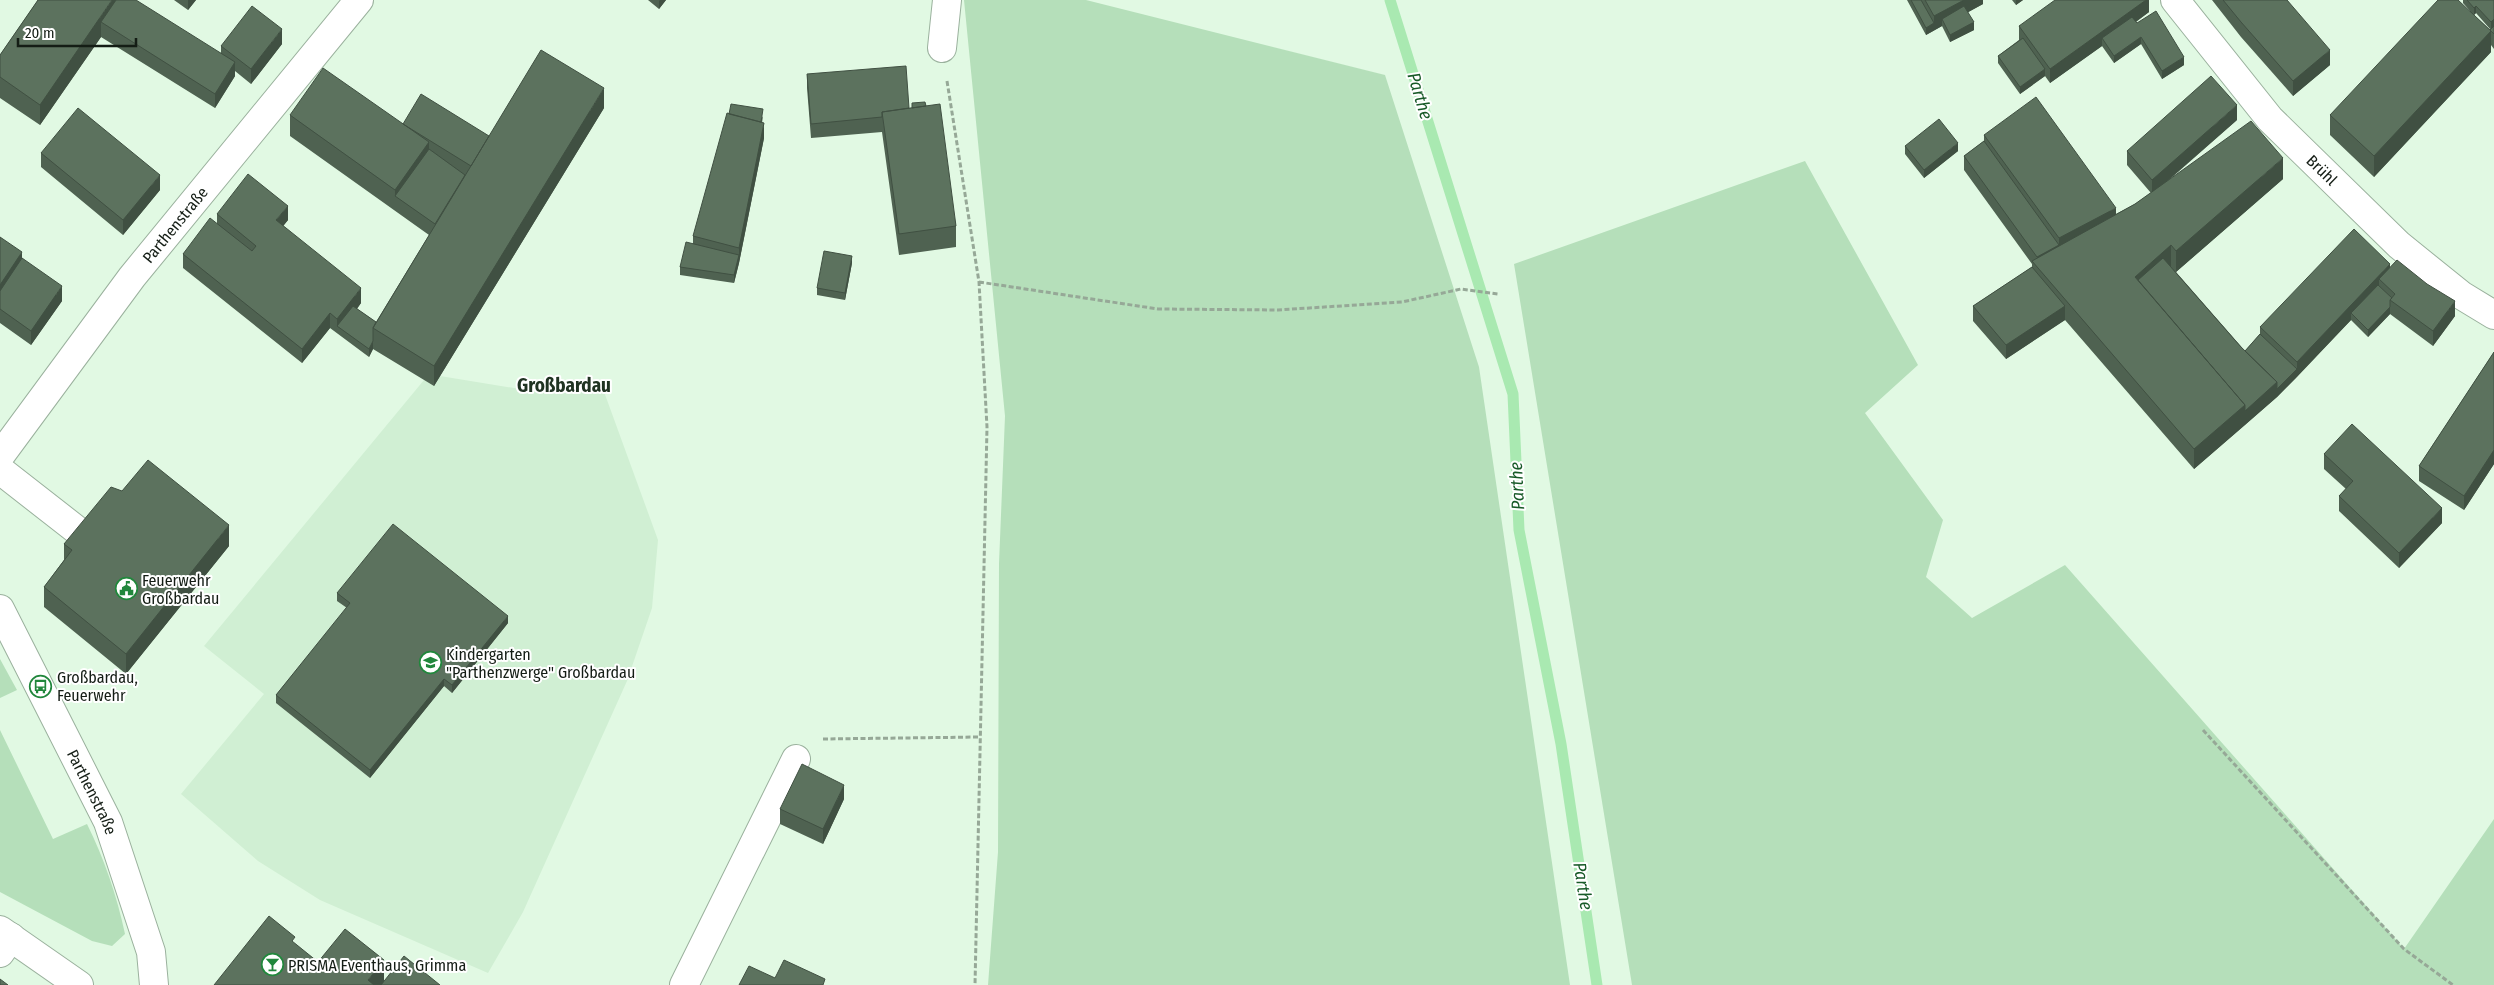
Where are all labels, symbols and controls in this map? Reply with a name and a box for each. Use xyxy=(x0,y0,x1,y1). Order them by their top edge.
scale bar xyxy=(18,15,135,47)
text: 20 m xyxy=(25,24,55,42)
water label: Parthe xyxy=(1402,70,1438,123)
street label: Brühl xyxy=(2302,151,2341,189)
street label: Parthenstraße xyxy=(139,183,212,267)
district label: Großbardau xyxy=(517,374,611,397)
water label: Parthe xyxy=(1505,461,1529,511)
place label: Feuerwehr Großbardau xyxy=(142,571,219,608)
public building icon: Feuerwehr Großbardau xyxy=(114,577,138,601)
place label: Kindergarten "Parthenzwerge" Großbardau xyxy=(446,645,635,682)
school or university icon: Kindergarten "Parthenzwerge" Großbardau xyxy=(418,651,442,675)
place label: Großbardau, Feuerwehr xyxy=(57,668,138,705)
bus stop icon: Großbardau, Feuerwehr xyxy=(29,674,53,698)
street label: Parthenstraße xyxy=(63,747,120,837)
water label: Parthe xyxy=(1568,861,1598,912)
bar icon: PRISMA Eventhaus, Grimma xyxy=(260,953,284,977)
place label: PRISMA Eventhaus, Grimma xyxy=(288,956,466,975)

